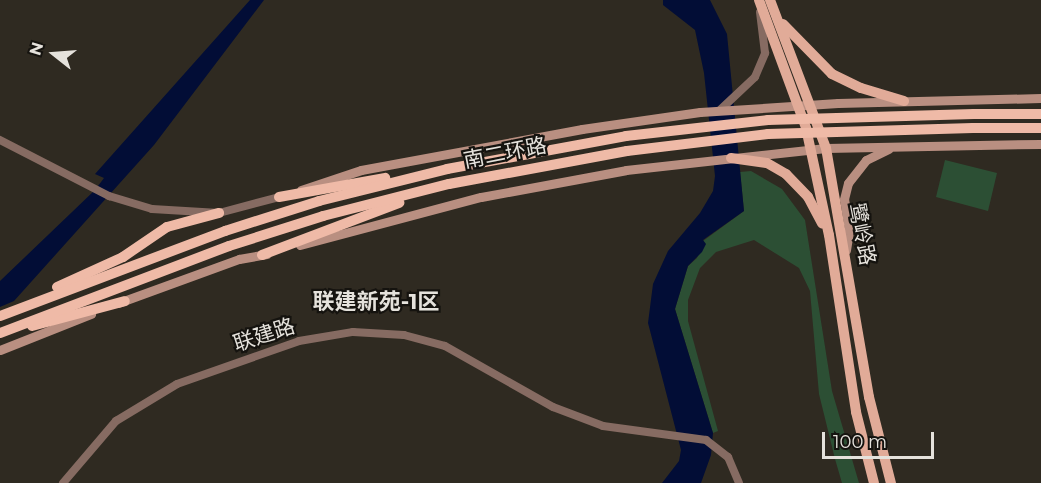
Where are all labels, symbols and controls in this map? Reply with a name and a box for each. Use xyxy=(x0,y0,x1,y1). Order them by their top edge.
north arrow xyxy=(24,24,84,84)
text: N xyxy=(25,40,47,58)
street label: 南二环路 xyxy=(461,133,549,173)
street label: 鹭岭路 xyxy=(844,201,880,267)
district label: 联建新苑-1区 xyxy=(313,289,439,315)
street label: 联建路 xyxy=(230,313,298,357)
scale bar xyxy=(825,420,938,458)
text: 100 m xyxy=(833,431,887,453)

